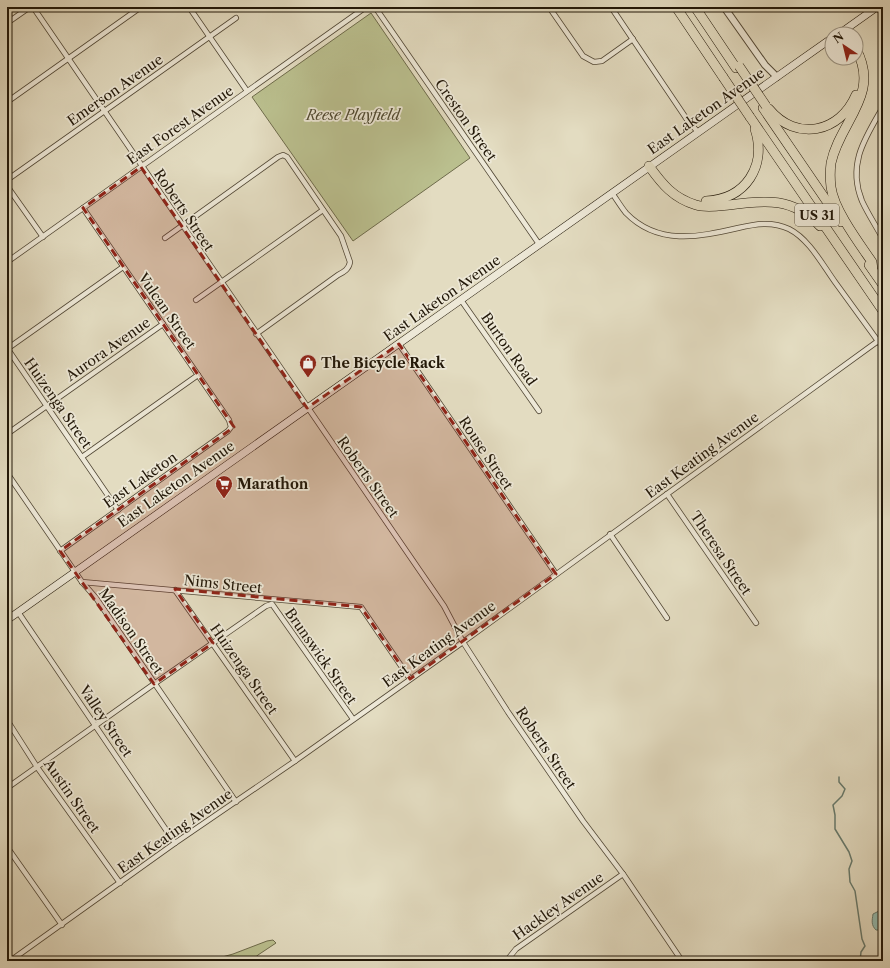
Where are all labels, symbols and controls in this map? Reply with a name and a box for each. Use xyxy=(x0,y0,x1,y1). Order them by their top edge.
north arrow xyxy=(824,26,864,66)
text: N xyxy=(830,29,847,46)
street label: Emerson Avenue xyxy=(64,50,166,130)
street label: East Laketon Avenue xyxy=(644,64,768,158)
street label: Creston Street xyxy=(431,75,501,165)
street label: East Forest Avenue xyxy=(123,81,237,169)
park label: Reese Playfield xyxy=(305,106,402,124)
street label: Roberts Street xyxy=(150,165,218,255)
road number: US 31 xyxy=(795,204,839,226)
street label: East Laketon Avenue xyxy=(380,251,504,345)
street label: Vulcan Street xyxy=(134,269,200,353)
street label: Burton Road xyxy=(477,309,541,389)
street label: Aurora Avenue xyxy=(61,313,154,385)
shop icon: The Bicycle Rack xyxy=(298,353,318,378)
street label: Huizenga Street xyxy=(20,354,96,452)
place label: The Bicycle Rack xyxy=(321,354,446,372)
street label: East Keating Avenue xyxy=(642,408,762,502)
street label: Rouse Street xyxy=(455,413,517,493)
street label: Roberts Street xyxy=(333,433,403,521)
street label: East Laketon Avenue xyxy=(114,437,238,531)
street label: East Laketon xyxy=(100,448,181,512)
supermarket icon: Marathon xyxy=(214,474,234,499)
place label: Marathon xyxy=(237,475,309,493)
street label: Theresa Street xyxy=(686,508,756,598)
street label: Nims Street xyxy=(183,571,263,597)
street label: Madison Street xyxy=(95,584,167,678)
street label: East Keating Avenue xyxy=(379,597,499,691)
street label: Brunswick Street xyxy=(281,604,361,708)
street label: Huizenga Street xyxy=(206,620,282,718)
street label: Valley Street xyxy=(75,681,137,760)
street label: Roberts Street xyxy=(512,703,580,793)
street label: Austin Street xyxy=(39,755,104,837)
street label: East Keating Avenue xyxy=(114,785,236,877)
street label: Hackley Avenue xyxy=(509,868,607,944)

